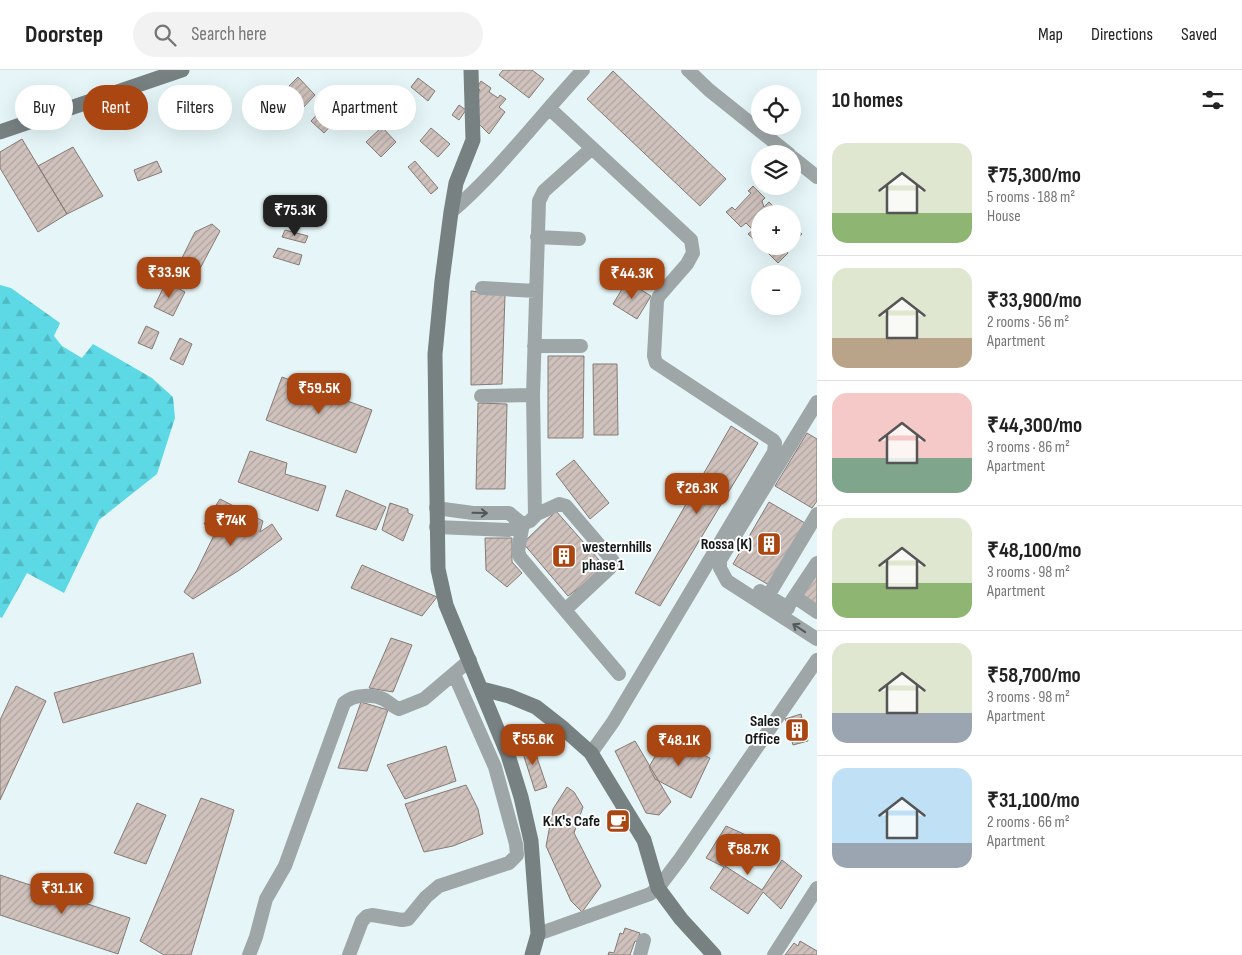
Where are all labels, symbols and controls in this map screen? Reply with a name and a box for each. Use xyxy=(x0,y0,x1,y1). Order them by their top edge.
search box xyxy=(133,12,483,57)
text: Doorstep xyxy=(25,20,103,49)
icon: search xyxy=(151,21,179,49)
text: Search here xyxy=(191,23,267,46)
text: Map xyxy=(1038,24,1063,45)
text: Directions xyxy=(1091,24,1153,45)
text: Saved xyxy=(1181,24,1217,45)
chip: Buy xyxy=(15,85,73,130)
chip: Rent xyxy=(83,85,148,130)
chip: Filters xyxy=(158,85,232,130)
chip: New xyxy=(242,85,304,130)
chip: Apartment xyxy=(314,85,416,130)
map controls xyxy=(751,85,801,315)
button: locate xyxy=(751,85,801,135)
icon: filters xyxy=(1199,86,1227,114)
text: 10 homes xyxy=(832,88,903,113)
button: layers xyxy=(751,145,801,195)
icon: home xyxy=(872,163,932,223)
text: ₹75,300/mo xyxy=(987,163,1081,188)
text: 5 rooms · 188 m² xyxy=(987,188,1075,207)
pin: ₹75.3K xyxy=(254,194,336,237)
text: ₹75.3K xyxy=(274,201,316,220)
button: + xyxy=(751,205,801,255)
text: House xyxy=(987,207,1021,226)
pin: ₹33.9K xyxy=(128,256,210,299)
pin: ₹44.3K xyxy=(591,258,673,300)
text: ₹33.9K xyxy=(148,263,190,282)
text: ₹44.3K xyxy=(611,264,653,283)
button: − xyxy=(751,265,801,315)
icon: home xyxy=(872,288,932,348)
text: ₹33,900/mo xyxy=(987,288,1082,313)
text: 2 rooms · 56 m² xyxy=(987,313,1069,332)
text: Apartment xyxy=(987,332,1045,351)
pin: ₹59.5K xyxy=(278,372,360,415)
text: ₹59.5K xyxy=(298,379,340,398)
icon: home xyxy=(872,413,932,473)
text: ₹44,300/mo xyxy=(987,413,1082,438)
text: 3 rooms · 86 m² xyxy=(987,438,1070,457)
text: Apartment xyxy=(987,457,1045,476)
pin: ₹26.3K xyxy=(656,472,738,515)
text: ₹26.3K xyxy=(676,479,718,498)
pin: ₹74K xyxy=(201,504,261,547)
one-way arrow xyxy=(472,508,488,518)
text: ₹74K xyxy=(216,511,246,530)
building icon: Rossa (K) xyxy=(756,531,782,557)
place label: Rossa (K) xyxy=(701,535,752,554)
place label: westernhills phase 1 xyxy=(582,538,652,575)
icon: home xyxy=(872,538,932,598)
text: ₹48,100/mo xyxy=(987,538,1081,563)
building icon: westernhills phase 1 xyxy=(551,543,577,569)
text: 3 rooms · 98 m² xyxy=(987,563,1070,582)
text: Apartment xyxy=(987,582,1045,601)
one-way arrow xyxy=(793,623,807,633)
icon: home xyxy=(872,663,932,723)
text: ₹58,700/mo xyxy=(987,663,1081,688)
text: 3 rooms · 98 m² xyxy=(987,688,1070,707)
text: Apartment xyxy=(987,707,1045,726)
place label: Sales Office xyxy=(745,712,780,749)
building icon: Sales Office xyxy=(784,717,810,743)
pin: ₹55.6K xyxy=(492,724,574,766)
pin: ₹48.1K xyxy=(638,724,720,767)
text: ₹55.6K xyxy=(512,730,554,749)
text: ₹48.1K xyxy=(658,731,700,750)
icon: home xyxy=(872,788,932,848)
text: ₹31,100/mo xyxy=(987,788,1080,813)
cafe icon: K.K's Cafe xyxy=(605,808,631,834)
place label: K.K's Cafe xyxy=(543,812,600,831)
text: 2 rooms · 66 m² xyxy=(987,813,1070,832)
text: Apartment xyxy=(987,832,1045,851)
pin: ₹58.7K xyxy=(707,834,789,876)
text: ₹58.7K xyxy=(727,840,769,859)
pin: ₹31.1K xyxy=(21,872,103,915)
text: ₹31.1K xyxy=(41,879,83,898)

